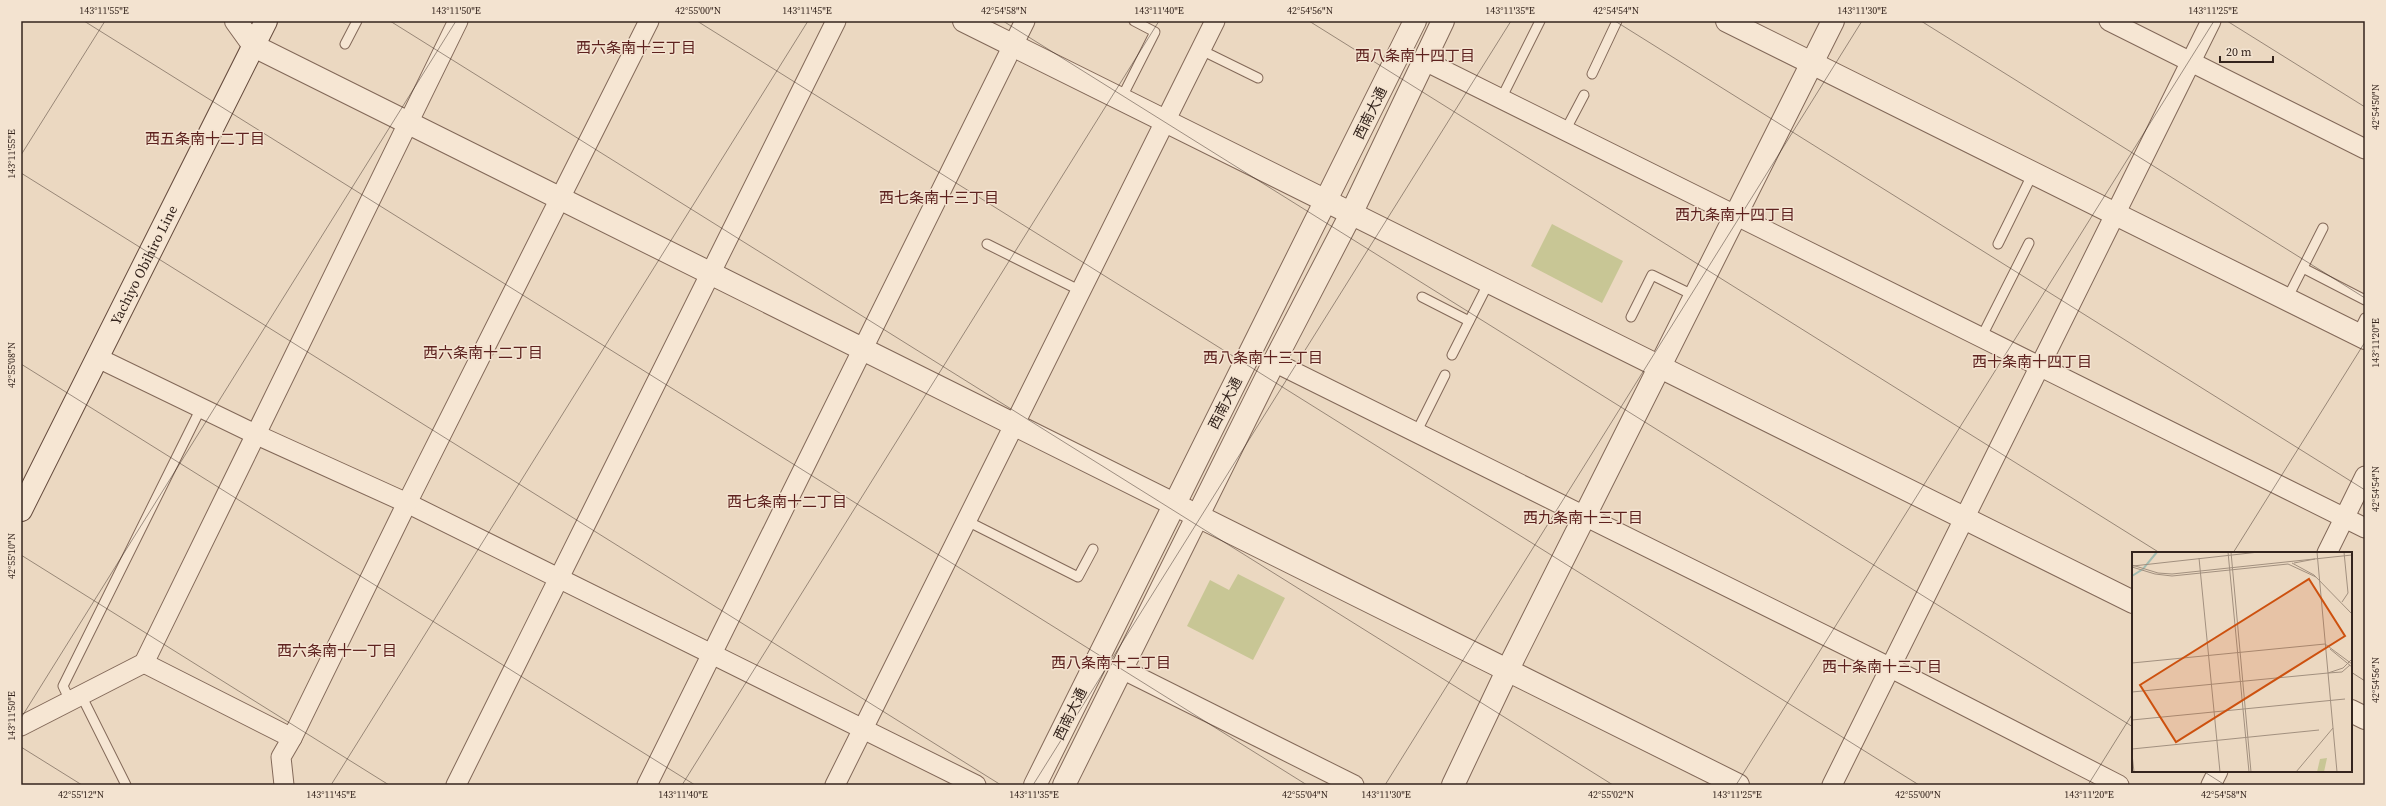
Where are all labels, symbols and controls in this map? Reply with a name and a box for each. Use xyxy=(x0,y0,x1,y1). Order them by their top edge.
text: 143°11'55"E xyxy=(79,4,129,17)
text: 143°11'50"E xyxy=(431,4,481,17)
text: 42°55'00"N xyxy=(675,4,721,17)
text: 143°11'45"E xyxy=(782,4,832,17)
text: 42°54'58"N xyxy=(981,4,1027,17)
text: 143°11'40"E xyxy=(1134,4,1184,17)
text: 42°54'56"N xyxy=(1287,4,1333,17)
text: 143°11'35"E xyxy=(1485,4,1535,17)
text: 42°54'54"N xyxy=(1593,4,1639,17)
text: 143°11'30"E xyxy=(1837,4,1887,17)
text: 143°11'25"E xyxy=(2188,4,2238,17)
district label: 西六条南十三丁目 xyxy=(576,37,696,58)
scale bar xyxy=(2220,38,2273,64)
text: 20 m xyxy=(2226,44,2252,60)
district label: 西八条南十四丁目 xyxy=(1355,45,1475,66)
street label: 西南大通 xyxy=(1349,83,1391,143)
text: 42°54'50"N xyxy=(2369,84,2382,130)
district label: 西五条南十二丁目 xyxy=(145,128,265,149)
text: 143°11'55"E xyxy=(5,129,18,179)
district label: 西七条南十三丁目 xyxy=(879,187,999,208)
street label: Yachiyo Obihiro Line xyxy=(105,202,182,328)
district label: 西九条南十四丁目 xyxy=(1675,204,1795,225)
text: 143°11'20"E xyxy=(2369,318,2382,368)
text: 42°55'08"N xyxy=(5,342,18,388)
district label: 西六条南十二丁目 xyxy=(423,342,543,363)
district label: 西八条南十三丁目 xyxy=(1203,347,1323,368)
district label: 西十条南十四丁目 xyxy=(1972,351,2092,372)
street label: 西南大通 xyxy=(1203,374,1247,432)
text: 42°54'54"N xyxy=(2369,466,2382,512)
district label: 西七条南十二丁目 xyxy=(727,491,847,512)
district label: 西九条南十三丁目 xyxy=(1523,507,1643,528)
text: 42°55'10"N xyxy=(5,533,18,579)
inset map xyxy=(2132,552,2352,772)
district label: 西六条南十一丁目 xyxy=(277,640,397,661)
district label: 西八条南十二丁目 xyxy=(1051,652,1171,673)
district label: 西十条南十三丁目 xyxy=(1822,656,1942,677)
text: 42°54'56"N xyxy=(2369,657,2382,703)
street label: 西南大通 xyxy=(1049,684,1091,744)
text: 143°11'50"E xyxy=(5,691,18,741)
text: 42°55'12"N xyxy=(58,788,104,801)
text: 143°11'45"E xyxy=(306,788,356,801)
text: 143°11'40"E xyxy=(658,788,708,801)
text: 143°11'35"E xyxy=(1009,788,1059,801)
text: 42°55'04"N xyxy=(1282,788,1328,801)
text: 143°11'30"E xyxy=(1361,788,1411,801)
text: 42°55'02"N xyxy=(1588,788,1634,801)
text: 143°11'25"E xyxy=(1712,788,1762,801)
text: 42°55'00"N xyxy=(1895,788,1941,801)
text: 143°11'20"E xyxy=(2064,788,2114,801)
text: 42°54'58"N xyxy=(2201,788,2247,801)

